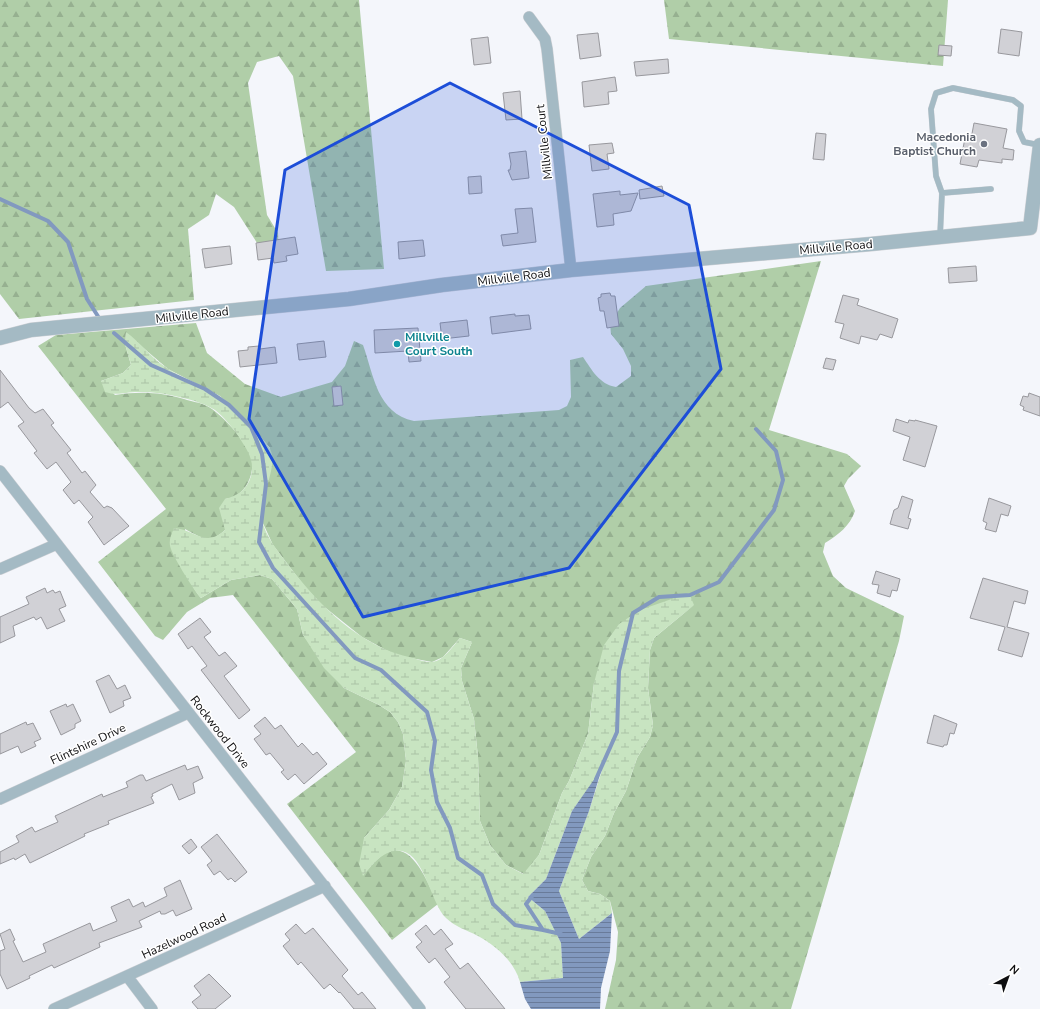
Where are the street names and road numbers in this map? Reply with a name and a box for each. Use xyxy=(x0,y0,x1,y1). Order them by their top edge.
street label: Millville Court xyxy=(532,103,556,180)
street label: Millville Road xyxy=(799,236,873,258)
street label: Millville Road xyxy=(477,265,551,289)
street label: Millville Road xyxy=(155,303,229,327)
street label: Rockwood Drive xyxy=(187,692,253,772)
street label: Flintshire Drive xyxy=(48,720,128,768)
street label: Hazelwood Road xyxy=(139,909,229,963)

